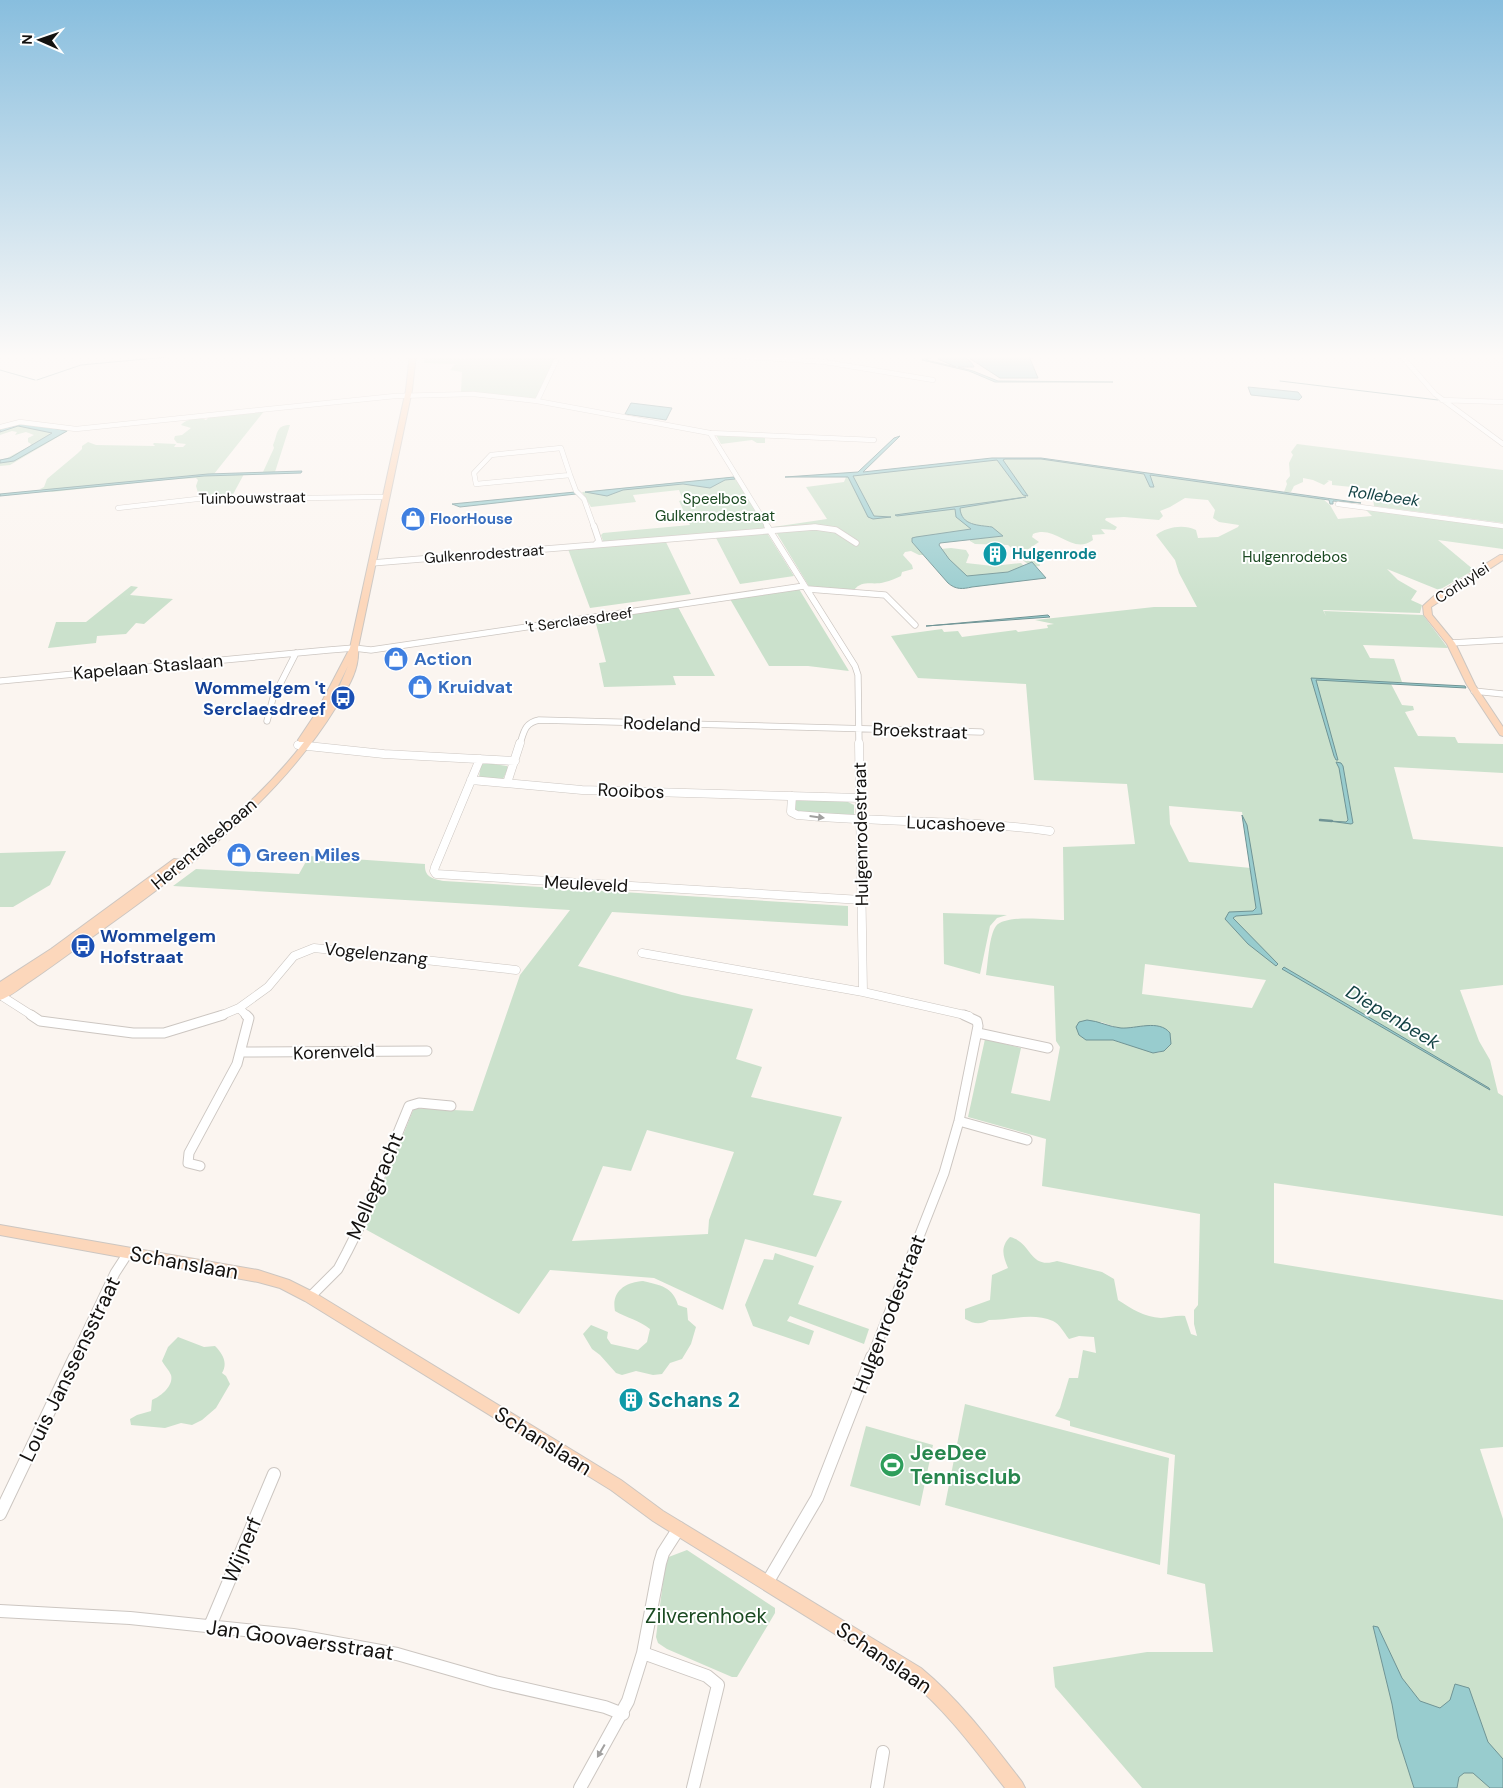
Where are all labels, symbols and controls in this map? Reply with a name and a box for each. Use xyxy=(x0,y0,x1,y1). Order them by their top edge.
north arrow xyxy=(15,15,65,65)
text: N xyxy=(18,34,36,45)
water label: Rollebeek xyxy=(1347,481,1422,511)
street label: Tuinbouwstraat xyxy=(198,487,306,509)
park label: Speelbos Gulkenrodestraat xyxy=(655,489,775,526)
shop icon: FloorHouse xyxy=(400,506,426,532)
place label: FloorHouse xyxy=(430,509,513,529)
street label: Gulkenrodestraat xyxy=(423,540,545,568)
building icon: Hulgenrode xyxy=(982,541,1008,567)
place label: Hulgenrode xyxy=(1012,544,1097,564)
park label: Hulgenrodebos xyxy=(1242,547,1348,567)
street label: Corluylei xyxy=(1431,558,1493,608)
street label: 't Serclaesdreef xyxy=(524,603,634,637)
shop icon: Action xyxy=(383,646,409,672)
place label: Action xyxy=(414,647,472,671)
street label: Kapelaan Staslaan xyxy=(72,648,224,686)
shop icon: Kruidvat xyxy=(407,674,433,700)
place label: Kruidvat xyxy=(438,675,513,699)
place label: Wommelgem 't Serclaesdreef xyxy=(194,676,326,721)
bus stop icon: Wommelgem 't Serclaesdreef xyxy=(330,685,356,711)
street label: Rodeland xyxy=(623,711,701,737)
street label: Broekstraat xyxy=(872,717,968,745)
street label: Hulgenrodestraat xyxy=(848,762,874,906)
street label: Rooibos xyxy=(597,778,665,804)
street label: Herentalsebaan xyxy=(146,793,262,895)
street label: Lucashoeve xyxy=(906,810,1006,838)
one-way arrow xyxy=(810,813,826,821)
shop icon: Green Miles xyxy=(226,842,252,868)
place label: Green Miles xyxy=(256,843,360,867)
street label: Meuleveld xyxy=(543,870,629,898)
place label: Wommelgem Hofstraat xyxy=(100,924,216,969)
bus stop icon: Wommelgem Hofstraat xyxy=(70,933,96,959)
street label: Vogelenzang xyxy=(323,937,429,971)
water label: Diepenbeek xyxy=(1341,979,1445,1055)
street label: Korenveld xyxy=(293,1039,375,1065)
street label: Mellegracht xyxy=(340,1128,410,1244)
street label: Hulgenrodestraat xyxy=(846,1231,932,1397)
street label: Schanslaan xyxy=(127,1240,241,1286)
street label: Louis Janssensstraat xyxy=(13,1272,127,1466)
place label: Schans 2 xyxy=(648,1386,740,1414)
building icon: Schans 2 xyxy=(618,1387,644,1413)
street label: Schanslaan xyxy=(489,1400,597,1482)
place label: JeeDee Tennisclub xyxy=(910,1439,1021,1491)
sports icon: JeeDee Tennisclub xyxy=(879,1452,905,1478)
street label: Wijnerf xyxy=(216,1513,268,1587)
park label: Zilverenhoek xyxy=(645,1602,767,1630)
street label: Jan Goovaersstraat xyxy=(204,1613,396,1667)
street label: Schanslaan xyxy=(831,1616,937,1700)
one-way arrow xyxy=(597,1743,605,1758)

